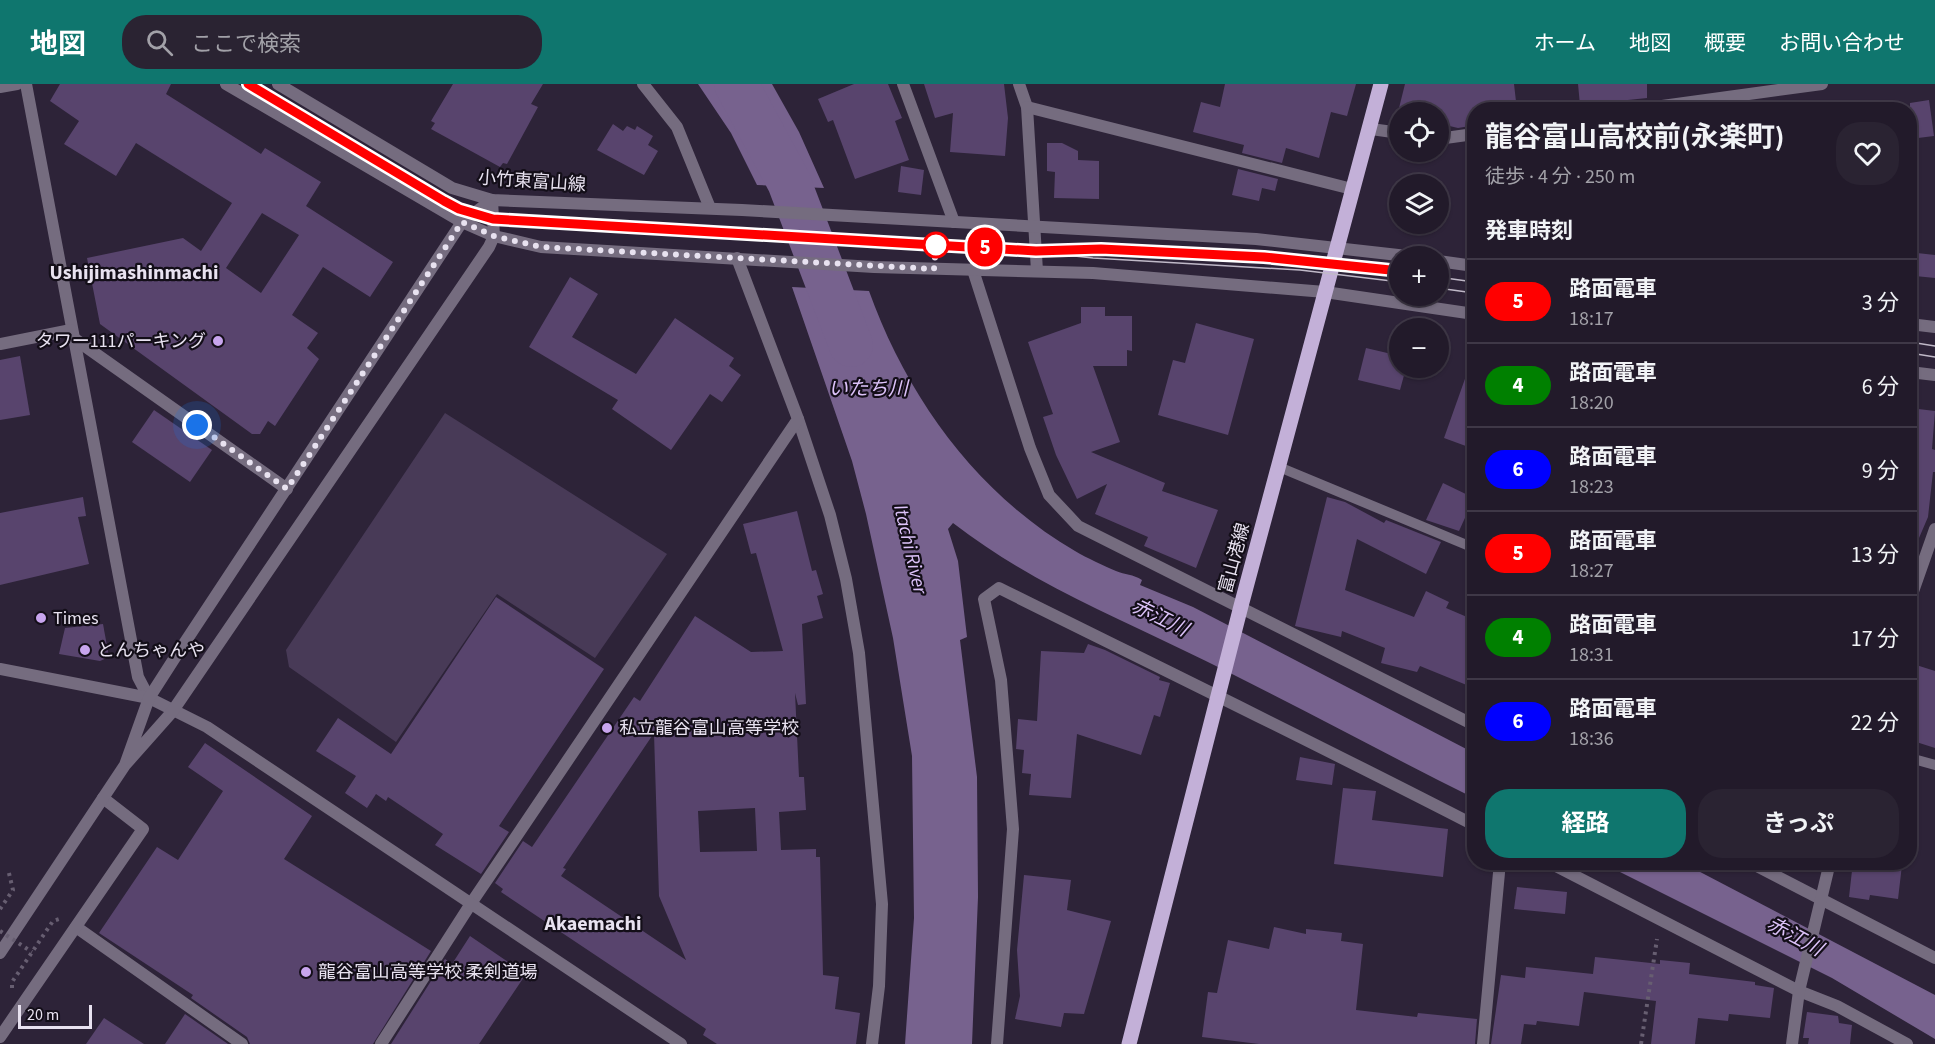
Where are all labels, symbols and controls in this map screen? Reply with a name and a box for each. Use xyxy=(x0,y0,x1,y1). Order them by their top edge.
search box xyxy=(122,15,542,69)
text: 地図 xyxy=(30,24,86,64)
icon: search xyxy=(143,26,176,59)
text: ここで検索 xyxy=(191,28,301,60)
text: ホーム xyxy=(1534,28,1596,58)
text: 地図 xyxy=(1629,28,1671,58)
text: 概要 xyxy=(1704,28,1746,58)
text: お問い合わせ xyxy=(1779,28,1905,58)
map controls xyxy=(1389,102,1449,378)
button: locate xyxy=(1389,102,1449,162)
text: 龍谷富山高校前(永楽町) xyxy=(1485,117,1784,157)
button: heart xyxy=(1836,122,1899,185)
text: 徒歩 · 4 分 · 250 m xyxy=(1485,163,1635,191)
street label: 小竹東富山線 xyxy=(477,165,587,198)
button: layers xyxy=(1389,174,1449,234)
text: 発車時刻 xyxy=(1485,215,1573,247)
line badge: 5 xyxy=(966,228,1004,266)
unlabelled marker xyxy=(923,232,949,258)
text: 5 xyxy=(979,232,991,262)
button: + xyxy=(1389,246,1449,306)
district label: Ushijimashinmachi xyxy=(50,259,218,287)
text: 路面電車 xyxy=(1569,273,1657,305)
text: 5 xyxy=(1512,286,1524,316)
text: 3 分 xyxy=(1862,287,1899,319)
text: 18:17 xyxy=(1569,305,1614,333)
button: − xyxy=(1389,318,1449,378)
place label: タワー111パーキング xyxy=(36,329,206,354)
marker: タワー111パーキング xyxy=(211,334,225,348)
text: 路面電車 xyxy=(1569,357,1657,389)
text: 4 xyxy=(1512,370,1524,400)
text: 6 分 xyxy=(1862,371,1899,403)
water label: いたち川 xyxy=(828,375,910,403)
text: 18:20 xyxy=(1569,389,1614,417)
your location xyxy=(182,410,212,440)
text: 路面電車 xyxy=(1569,441,1657,473)
text: 6 xyxy=(1512,454,1524,484)
text: 9 分 xyxy=(1862,455,1899,487)
text: 18:23 xyxy=(1569,473,1614,501)
water label: Itachi River xyxy=(886,502,934,598)
street label: 富山港線 xyxy=(1213,520,1256,596)
text: 路面電車 xyxy=(1569,525,1657,557)
text: 5 xyxy=(1512,538,1524,568)
text: 13 分 xyxy=(1851,539,1899,571)
text: 18:27 xyxy=(1569,557,1614,585)
water label: 赤江川 xyxy=(1126,592,1194,645)
place label: Times xyxy=(53,606,98,631)
text: 路面電車 xyxy=(1569,609,1657,641)
marker: Times xyxy=(34,611,48,625)
text: 4 xyxy=(1512,622,1524,652)
text: 17 分 xyxy=(1851,623,1899,655)
place label: とんちゃんや xyxy=(97,638,205,663)
text: 18:31 xyxy=(1569,641,1614,669)
marker: とんちゃんや xyxy=(78,643,92,657)
text: 路面電車 xyxy=(1569,693,1657,725)
text: 6 xyxy=(1512,706,1524,736)
text: 22 分 xyxy=(1851,707,1899,739)
place label: 私立龍谷富山高等学校 xyxy=(619,716,799,741)
marker: 私立龍谷富山高等学校 xyxy=(600,721,614,735)
text: 18:36 xyxy=(1569,725,1614,753)
button: 経路 xyxy=(1485,789,1686,858)
button: きっぷ xyxy=(1698,789,1899,858)
district label: Akaemachi xyxy=(543,910,642,938)
water label: 赤江川 xyxy=(1761,910,1829,964)
place label: 龍谷富山高等学校 柔剣道場 xyxy=(318,960,538,985)
marker: 龍谷富山高等学校 柔剣道場 xyxy=(299,965,313,979)
scale bar xyxy=(18,1002,92,1030)
text: 20 m xyxy=(27,1004,59,1026)

